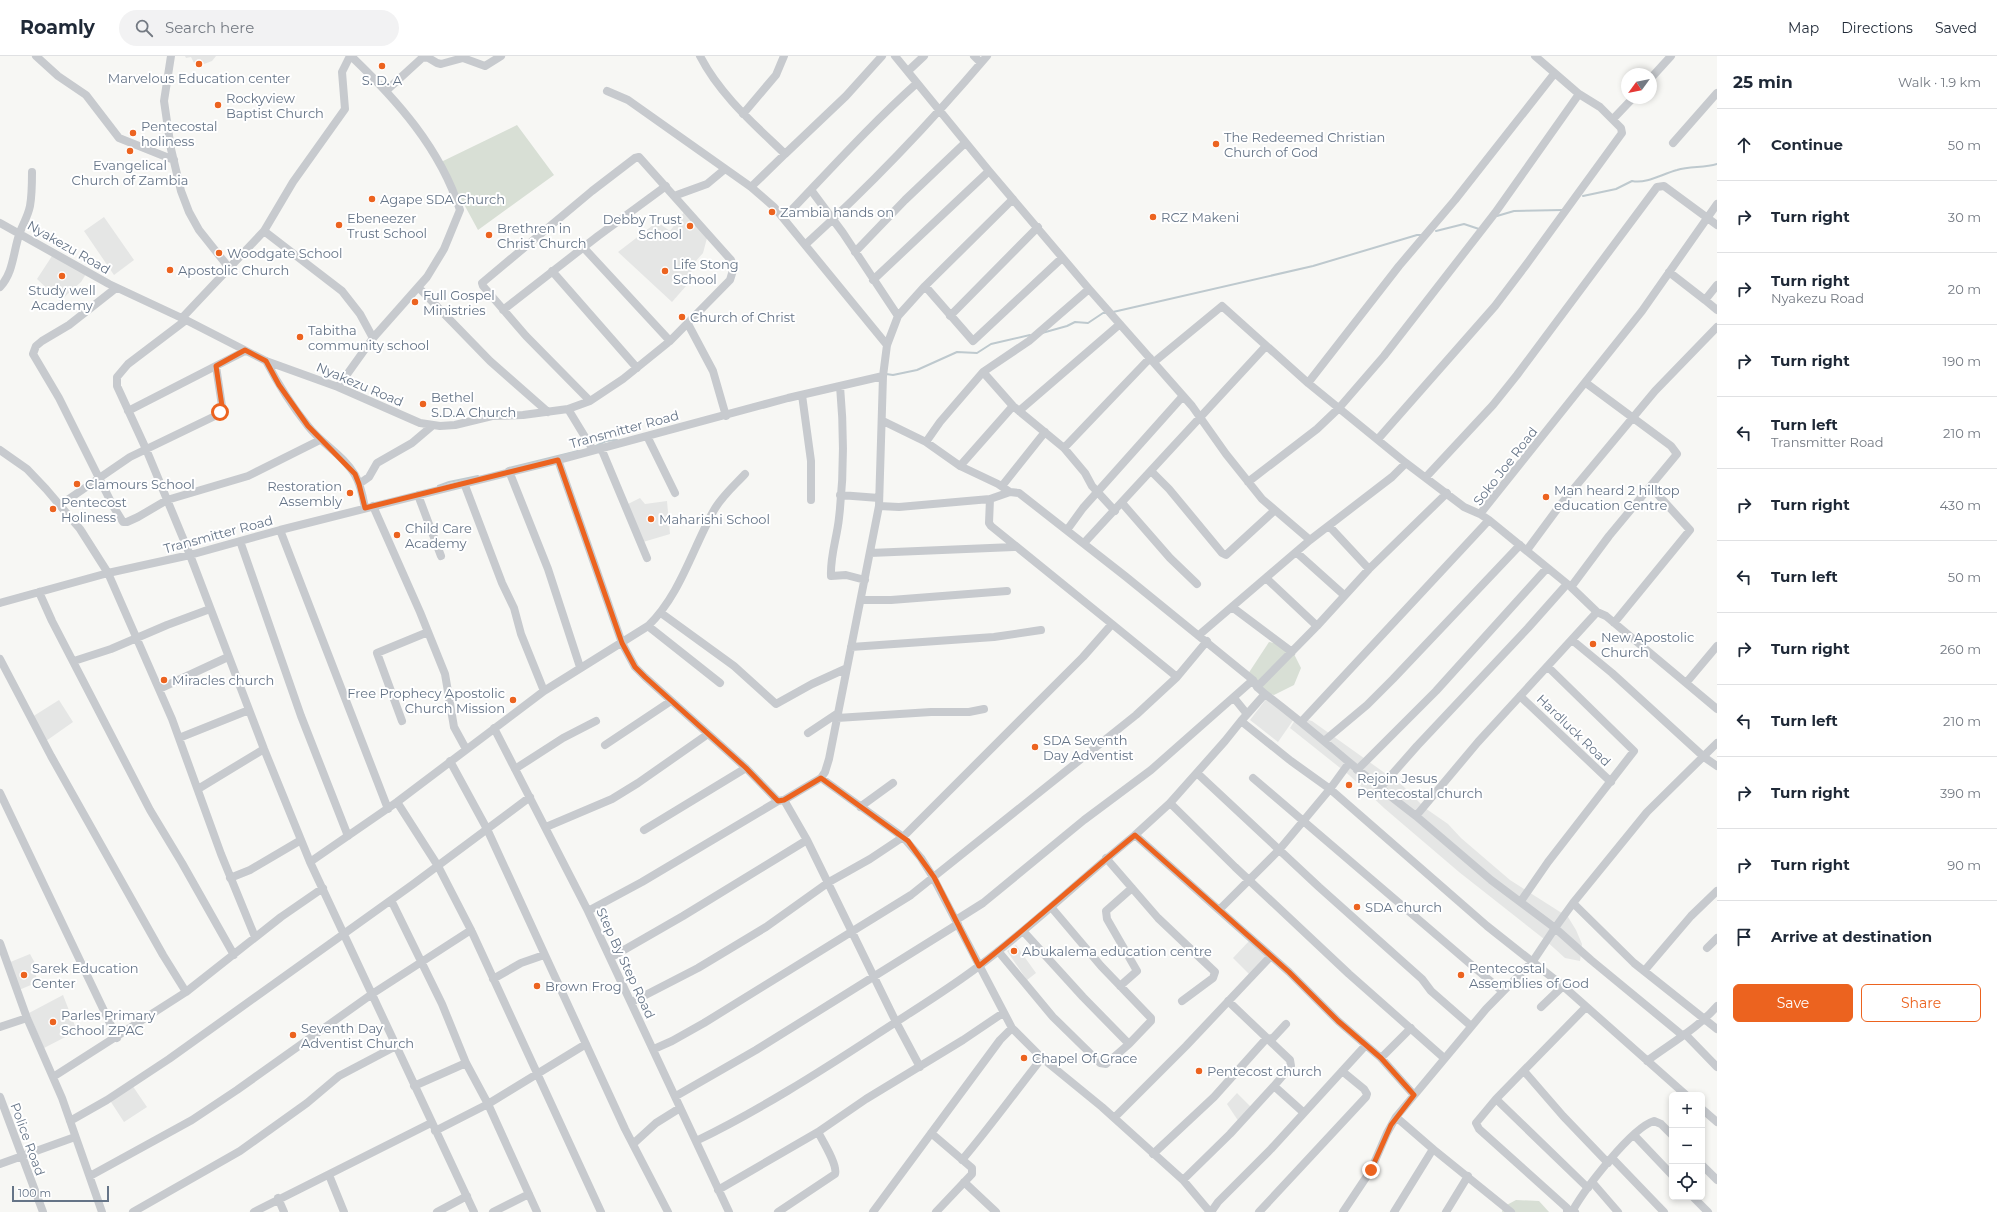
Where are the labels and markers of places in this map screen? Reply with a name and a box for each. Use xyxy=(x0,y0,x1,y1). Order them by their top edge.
marker: Marvelous Education center xyxy=(194,59,204,69)
marker: S. D. A xyxy=(377,61,387,71)
place label: Marvelous Education center xyxy=(108,70,290,86)
place label: S. D. A xyxy=(362,72,403,88)
place label: Rockyview Baptist Church xyxy=(226,90,324,121)
marker: Rockyview Baptist Church xyxy=(213,100,223,110)
place label: Pentecostal holiness xyxy=(141,118,218,149)
marker: Pentecostal holiness xyxy=(128,128,138,138)
place label: The Redeemed Christian Church of God xyxy=(1224,129,1385,160)
marker: The Redeemed Christian Church of God xyxy=(1211,139,1221,149)
marker: Evangelical Church of Zambia xyxy=(125,146,135,156)
place label: Evangelical Church of Zambia xyxy=(71,157,189,188)
place label: Agape SDA Church xyxy=(380,191,505,207)
marker: Agape SDA Church xyxy=(367,194,377,204)
place label: Zambia hands on xyxy=(780,204,894,220)
marker: Zambia hands on xyxy=(767,207,777,217)
place label: RCZ Makeni xyxy=(1161,209,1239,225)
place label: Ebeneezer Trust School xyxy=(347,210,427,241)
place label: Debby Trust School xyxy=(603,211,682,242)
marker: RCZ Makeni xyxy=(1148,212,1158,222)
marker: Ebeneezer Trust School xyxy=(334,220,344,230)
place label: Brethren in Christ Church xyxy=(497,220,586,251)
marker: Debby Trust School xyxy=(685,221,695,231)
marker: Brethren in Christ Church xyxy=(484,230,494,240)
place label: Woodgate School xyxy=(227,245,343,261)
marker: Woodgate School xyxy=(214,248,224,258)
place label: Life Stong School xyxy=(673,256,739,287)
place label: Apostolic Church xyxy=(178,262,289,278)
marker: Apostolic Church xyxy=(165,265,175,275)
marker: Life Stong School xyxy=(660,266,670,276)
marker: Study well Academy xyxy=(57,271,67,281)
place label: Study well Academy xyxy=(28,282,96,313)
place label: Full Gospel Ministries xyxy=(423,287,495,318)
marker: Full Gospel Ministries xyxy=(410,297,420,307)
place label: Church of Christ xyxy=(690,309,795,325)
marker: Church of Christ xyxy=(677,312,687,322)
place label: Tabitha community school xyxy=(308,322,429,353)
marker: Tabitha community school xyxy=(295,332,305,342)
place label: Bethel S.D.A Church xyxy=(431,389,516,420)
marker: Bethel S.D.A Church xyxy=(418,399,428,409)
place label: Clamours School xyxy=(85,476,195,492)
place label: Restoration Assembly xyxy=(267,478,343,509)
marker: Clamours School xyxy=(72,479,82,489)
place label: Man heard 2 hilltop education Centre xyxy=(1554,482,1680,513)
marker: Restoration Assembly xyxy=(345,488,355,498)
marker: Man heard 2 hilltop education Centre xyxy=(1541,492,1551,502)
place label: Pentecost Holiness xyxy=(61,494,127,525)
marker: Pentecost Holiness xyxy=(48,504,58,514)
place label: Maharishi School xyxy=(659,511,770,527)
marker: Maharishi School xyxy=(646,514,656,524)
place label: Child Care Academy xyxy=(405,520,472,551)
marker: Child Care Academy xyxy=(392,530,402,540)
place label: New Apostolic Church xyxy=(1601,629,1694,660)
marker: New Apostolic Church xyxy=(1588,639,1598,649)
place label: Miracles church xyxy=(172,672,274,688)
marker: Miracles church xyxy=(159,675,169,685)
place label: Free Prophecy Apostolic Church Mission xyxy=(347,685,505,716)
marker: Free Prophecy Apostolic Church Mission xyxy=(508,695,518,705)
place label: SDA Seventh Day Adventist xyxy=(1043,732,1134,763)
marker: SDA Seventh Day Adventist xyxy=(1030,742,1040,752)
place label: Rejoin Jesus Pentecostal church xyxy=(1357,770,1483,801)
marker: Rejoin Jesus Pentecostal church xyxy=(1344,780,1354,790)
place label: SDA church xyxy=(1365,899,1442,915)
marker: SDA church xyxy=(1352,902,1362,912)
place label: Abukalema education centre xyxy=(1022,943,1212,959)
marker: Abukalema education centre xyxy=(1009,946,1019,956)
place label: Sarek Education Center xyxy=(32,960,139,991)
place label: Pentecostal Assemblies of God xyxy=(1469,960,1589,991)
marker: Sarek Education Center xyxy=(19,970,29,980)
marker: Pentecostal Assemblies of God xyxy=(1456,970,1466,980)
place label: Brown Frog xyxy=(545,978,622,994)
marker: Brown Frog xyxy=(532,981,542,991)
place label: Parles Primary School ZPAC xyxy=(61,1007,156,1038)
marker: Parles Primary School ZPAC xyxy=(48,1017,58,1027)
place label: Seventh Day Adventist Church xyxy=(301,1020,414,1051)
marker: Seventh Day Adventist Church xyxy=(288,1030,298,1040)
place label: Chapel Of Grace xyxy=(1032,1050,1138,1066)
marker: Chapel Of Grace xyxy=(1019,1053,1029,1063)
place label: Pentecost church xyxy=(1207,1063,1322,1079)
marker: Pentecost church xyxy=(1194,1066,1204,1076)

